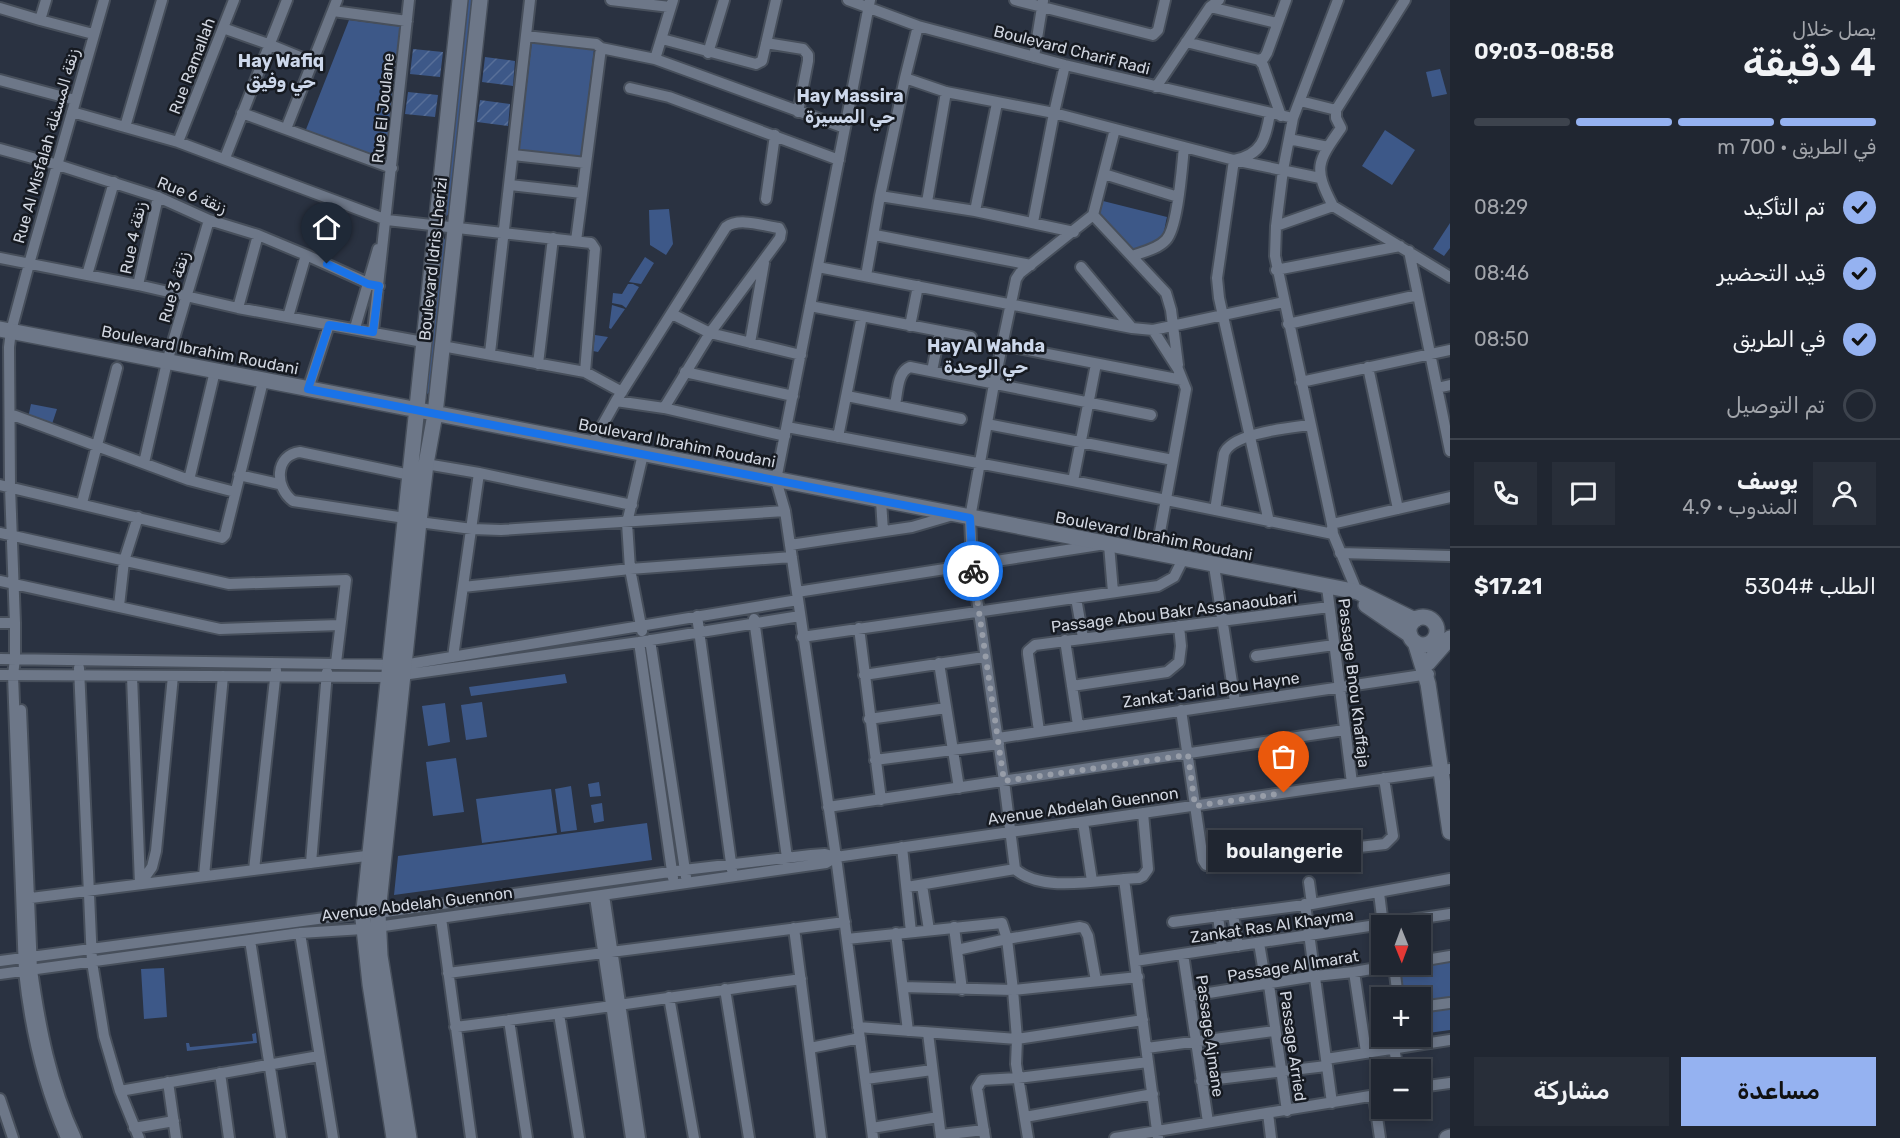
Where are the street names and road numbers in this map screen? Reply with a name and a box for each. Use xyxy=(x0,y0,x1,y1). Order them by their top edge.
street label: Rue Ramallah xyxy=(165,15,219,117)
street label: Boulevard Charif Radi xyxy=(992,21,1152,79)
street label: Rue Al Misfalah زنقة المسفلة xyxy=(9,46,84,246)
street label: Rue El Joulane xyxy=(368,52,398,164)
street label: Rue 6 زنقة xyxy=(154,172,229,218)
street label: Boulevard Idris Lherizi xyxy=(415,176,451,342)
street label: Rue 4 زنقة xyxy=(116,200,151,276)
street label: Rue 3 زنقة xyxy=(155,249,194,325)
street label: Boulevard Ibrahim Roudani xyxy=(100,322,300,378)
street label: Boulevard Ibrahim Roudani xyxy=(577,415,777,471)
street label: Boulevard Ibrahim Roudani xyxy=(1054,508,1254,564)
street label: Passage Abou Bakr Assanaoubari xyxy=(1050,587,1298,637)
street label: Passage Bnou Khaffaja xyxy=(1334,597,1374,769)
street label: Zankat Jarid Bou Hayne xyxy=(1121,668,1301,712)
street label: Avenue Abdelah Guennon xyxy=(986,783,1180,829)
street label: Avenue Abdelah Guennon xyxy=(320,883,514,925)
street label: Zankat Ras Al Khayma xyxy=(1189,905,1355,947)
street label: Passage Al Imarat xyxy=(1226,946,1360,986)
street label: Passage Ajmane xyxy=(1192,974,1228,1098)
street label: Passage Arried xyxy=(1276,990,1310,1102)

